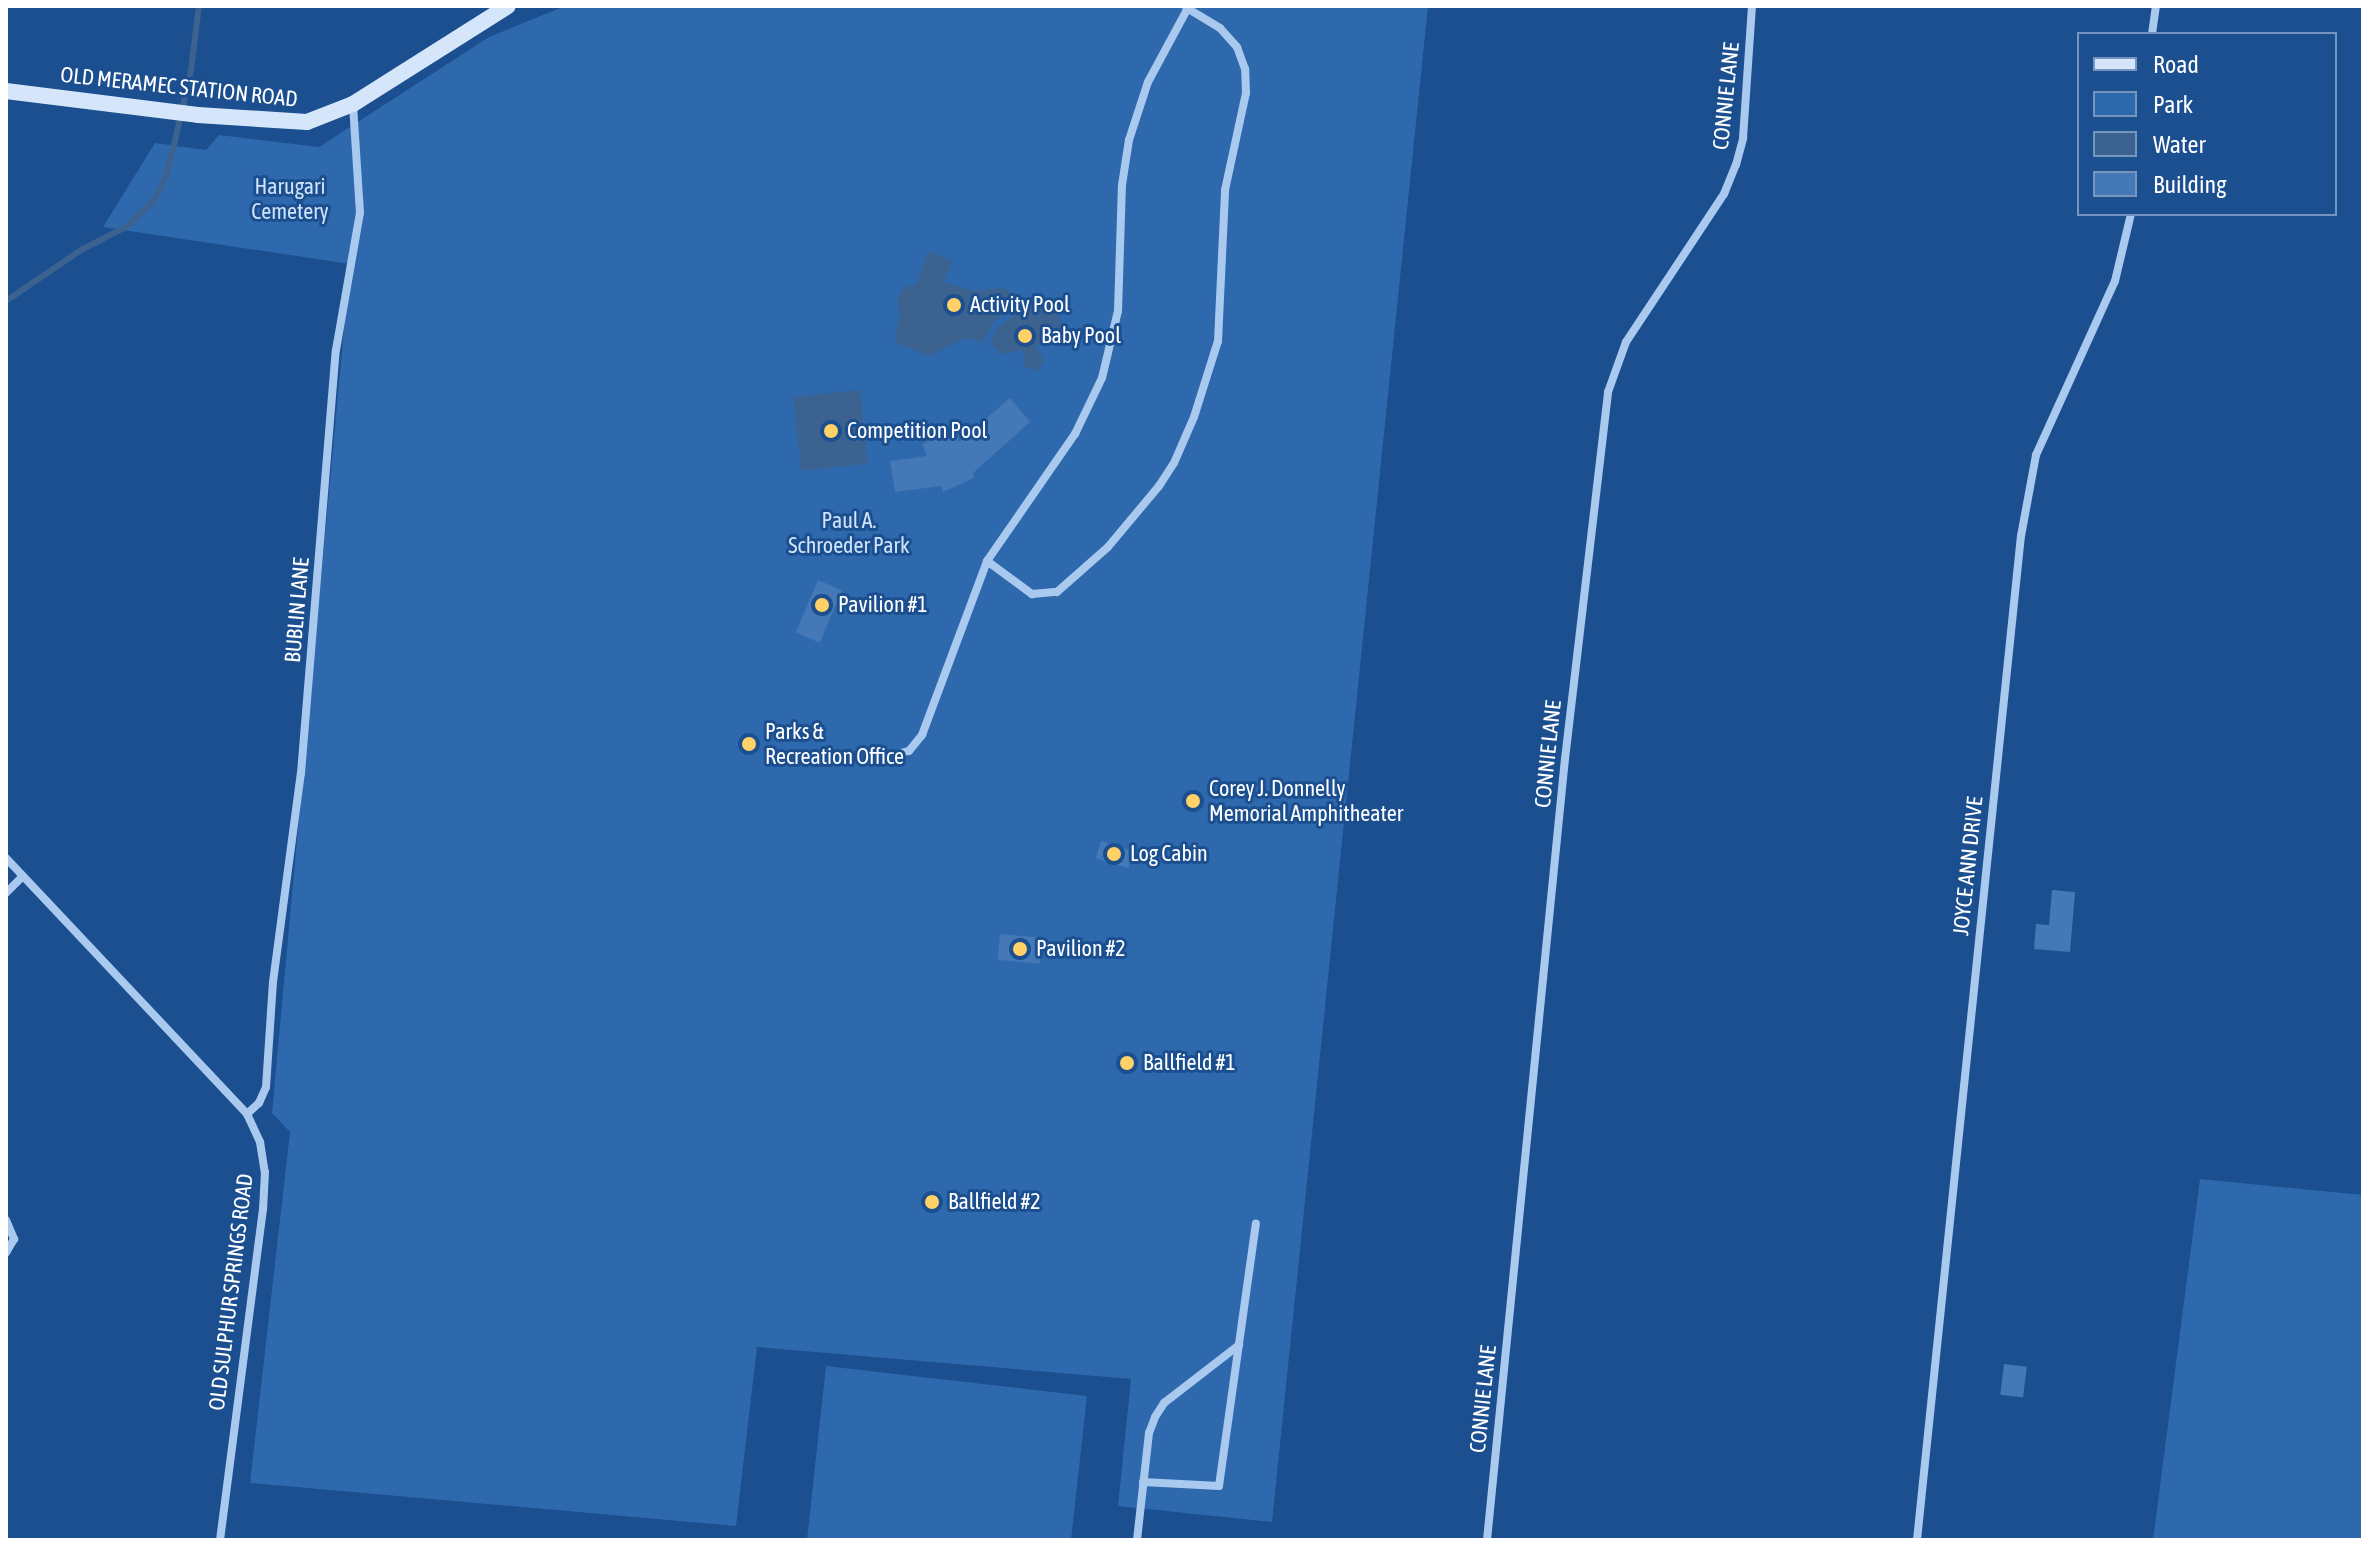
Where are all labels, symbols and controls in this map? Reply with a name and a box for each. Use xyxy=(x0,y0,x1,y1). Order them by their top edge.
legend xyxy=(2077,32,2337,216)
street label: CONNIE LANE xyxy=(1707,41,1745,151)
text: Road xyxy=(2153,51,2199,78)
street label: OLD MERAMEC STATION ROAD xyxy=(59,61,299,113)
text: Park xyxy=(2153,91,2193,118)
text: Water xyxy=(2153,131,2206,158)
text: Building xyxy=(2153,171,2226,198)
park label: Harugari Cemetery xyxy=(251,173,329,224)
place label: Activity Pool xyxy=(970,292,1070,318)
marker: Activity Pool xyxy=(945,296,963,314)
place label: Baby Pool xyxy=(1041,323,1121,349)
marker: Baby Pool xyxy=(1016,327,1034,345)
place label: Competition Pool xyxy=(847,418,987,444)
marker: Competition Pool xyxy=(822,422,840,440)
park label: Paul A. Schroeder Park xyxy=(788,507,910,558)
street label: BUBLIN LANE xyxy=(279,556,315,664)
place label: Pavilion #1 xyxy=(838,592,928,618)
marker: Pavilion #1 xyxy=(813,596,831,614)
street label: CONNIE LANE xyxy=(1529,699,1567,809)
place label: Parks & Recreation Office xyxy=(765,718,904,770)
marker: Parks & Recreation Office xyxy=(740,735,758,753)
place label: Corey J. Donnelly Memorial Amphitheater xyxy=(1209,775,1403,826)
marker: Corey J. Donnelly Memorial Amphitheater xyxy=(1184,792,1202,810)
street label: JOYCE ANN DRIVE xyxy=(1948,795,1988,937)
place label: Log Cabin xyxy=(1130,841,1208,867)
marker: Log Cabin xyxy=(1105,845,1123,863)
place label: Pavilion #2 xyxy=(1036,936,1126,962)
marker: Pavilion #2 xyxy=(1011,940,1029,958)
place label: Ballfield #1 xyxy=(1143,1050,1236,1076)
marker: Ballfield #1 xyxy=(1118,1054,1136,1072)
street label: OLD SULPHUR SPRINGS ROAD xyxy=(203,1172,259,1412)
place label: Ballfield #2 xyxy=(948,1189,1041,1215)
marker: Ballfield #2 xyxy=(923,1193,941,1211)
street label: CONNIE LANE xyxy=(1464,1344,1502,1454)

